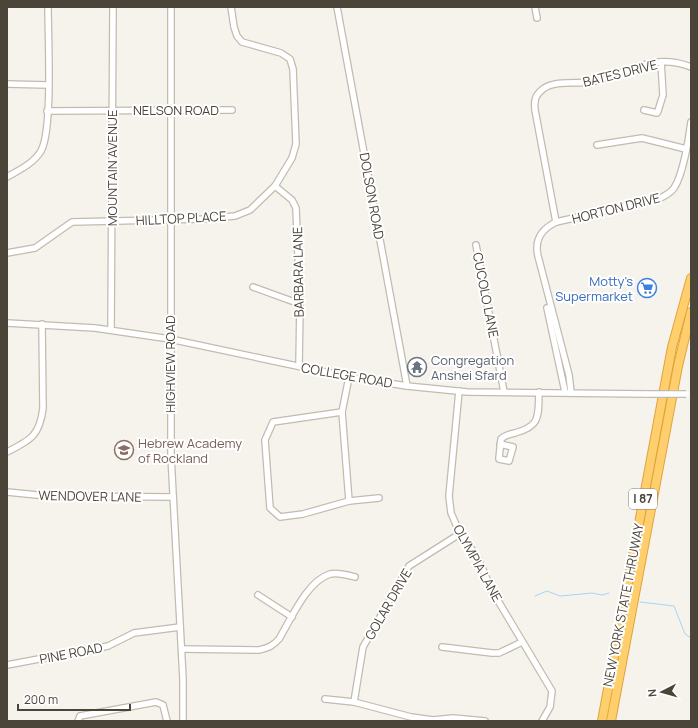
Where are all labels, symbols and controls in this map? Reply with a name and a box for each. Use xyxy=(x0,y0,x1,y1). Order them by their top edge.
street label: BATES DRIVE xyxy=(581,55,659,91)
street label: NELSON ROAD xyxy=(133,101,219,119)
street label: MOUNTAIN AVENUE xyxy=(103,110,121,226)
street label: DOLSON ROAD xyxy=(355,151,389,241)
street label: HORTON DRIVE xyxy=(570,188,662,228)
street label: HILLTOP PLACE xyxy=(135,207,227,229)
street label: BARBARA LANE xyxy=(288,226,308,318)
street label: CUCOLO LANE xyxy=(469,251,503,339)
place label: Motty's Supermarket xyxy=(555,272,633,305)
supermarket icon: Motty's Supermarket xyxy=(636,277,658,299)
street label: HIGHVIEW ROAD xyxy=(161,315,179,413)
place label: Congregation Anshei Sfard xyxy=(431,351,514,384)
temple icon: Congregation Anshei Sfard xyxy=(406,356,428,378)
street label: COLLEGE ROAD xyxy=(300,358,394,392)
place label: Hebrew Academy of Rockland xyxy=(138,434,242,467)
school or university icon: Hebrew Academy of Rockland xyxy=(113,439,135,461)
street label: WENDOVER LANE xyxy=(38,486,142,506)
road number: I 87 xyxy=(629,489,657,509)
street label: OLYMPIA LANE xyxy=(449,521,507,605)
street label: NEW YORK STATE THRUWAY xyxy=(598,521,648,688)
street label: GOLAR DRIVE xyxy=(360,565,416,643)
street label: PINE ROAD xyxy=(38,638,104,668)
north arrow xyxy=(642,672,682,712)
scale bar xyxy=(18,686,130,712)
text: N xyxy=(644,688,659,698)
text: 200 m xyxy=(24,691,58,708)

